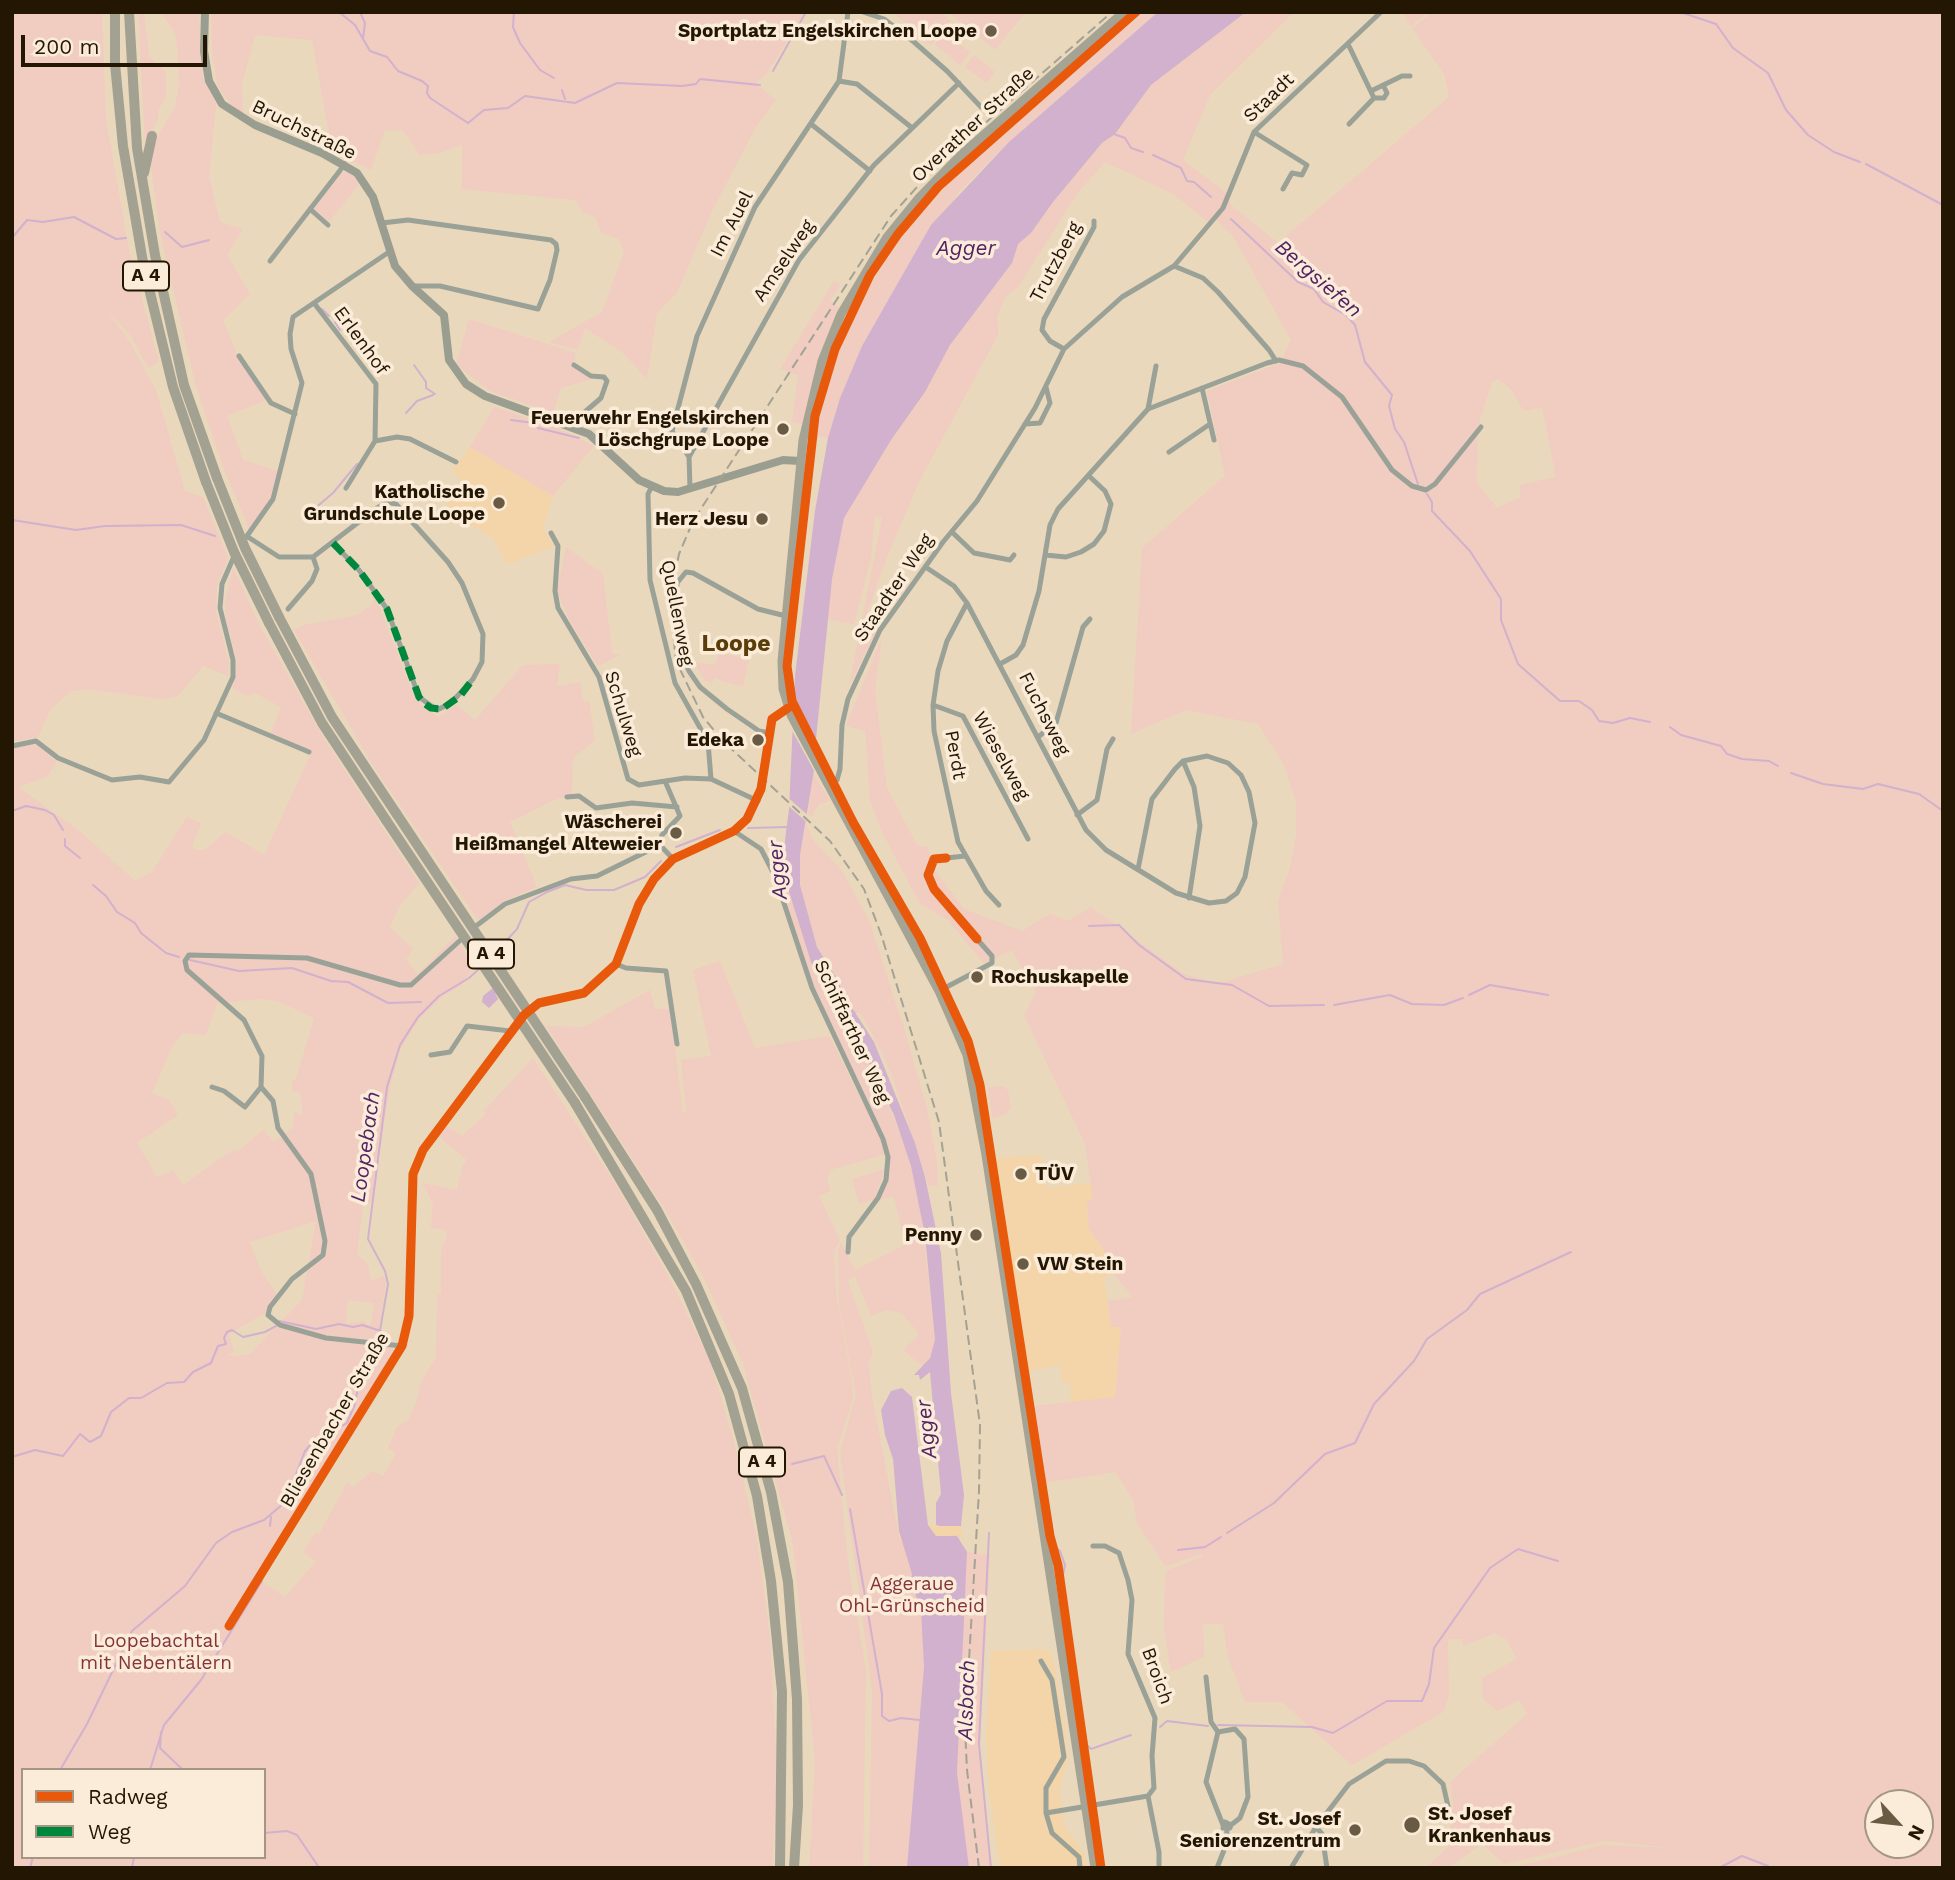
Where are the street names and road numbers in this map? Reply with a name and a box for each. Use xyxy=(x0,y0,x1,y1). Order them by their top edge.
street label: Overather Straße xyxy=(907,62,1039,188)
street label: Staadt xyxy=(1239,68,1299,128)
street label: Bruchstraße xyxy=(248,95,360,165)
street label: Im Auel xyxy=(706,187,758,261)
street label: Amselweg xyxy=(748,216,820,306)
street label: Trutzberg xyxy=(1025,218,1087,306)
road number: A 4 xyxy=(123,262,169,290)
street label: Erlenhof xyxy=(329,302,393,380)
street label: Staadter Weg xyxy=(849,530,939,646)
street label: Quellenweg xyxy=(656,558,698,668)
street label: Schulweg xyxy=(599,668,647,760)
street label: Fuchsweg xyxy=(1013,668,1075,760)
street label: Wieselweg xyxy=(967,708,1035,804)
street label: Perdt xyxy=(939,729,971,781)
road number: A 4 xyxy=(468,939,514,968)
street label: Schiffarther Weg xyxy=(809,957,895,1107)
street label: Bliesenbacher Straße xyxy=(276,1328,394,1512)
road number: A 4 xyxy=(739,1448,785,1476)
street label: Broich xyxy=(1136,1645,1178,1707)

